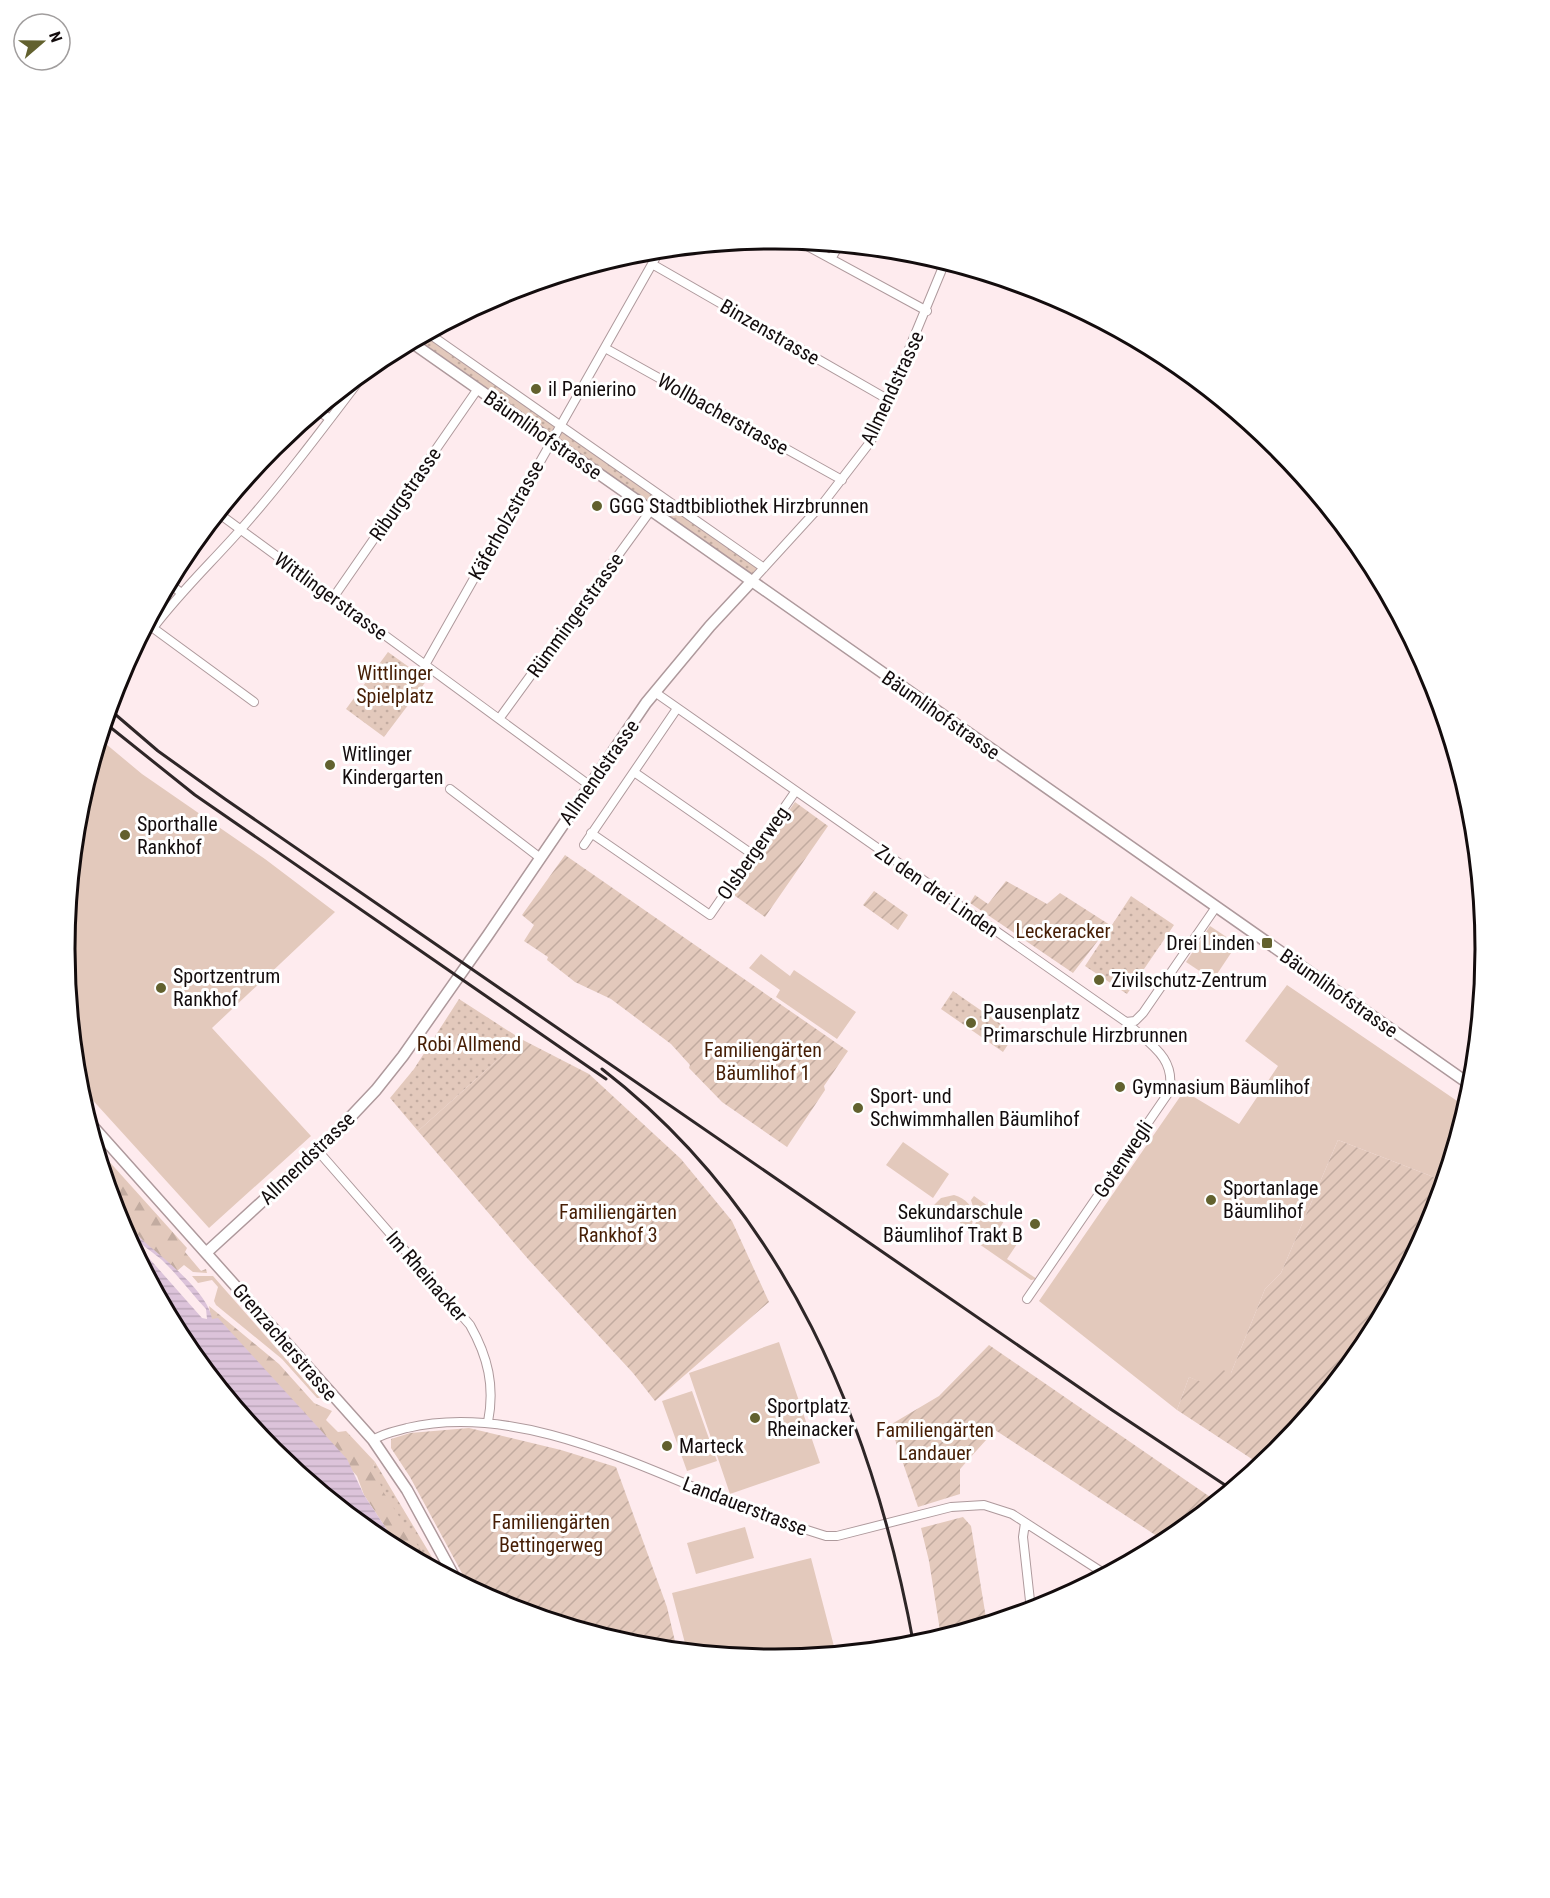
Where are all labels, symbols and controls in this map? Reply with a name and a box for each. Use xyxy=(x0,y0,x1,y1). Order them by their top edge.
north arrow xyxy=(12,12,72,72)
text: N xyxy=(45,29,66,45)
street label: Binzenstrasse xyxy=(716,294,824,370)
street label: Allmendstrasse xyxy=(855,327,929,449)
street label: Wollbacherstrasse xyxy=(653,368,793,460)
place label: il Panierino xyxy=(548,377,636,401)
marker: il Panierino xyxy=(529,382,543,396)
street label: Bäumlihofstrasse xyxy=(479,385,607,485)
street label: Riburgstrasse xyxy=(364,443,446,545)
street label: Käferholzstrasse xyxy=(463,456,549,584)
place label: GGG Stadtbibliothek Hirzbrunnen xyxy=(609,494,869,518)
marker: GGG Stadtbibliothek Hirzbrunnen xyxy=(590,499,604,513)
street label: Wittlingerstrasse xyxy=(270,547,392,645)
street label: Rümmingerstrasse xyxy=(522,548,628,682)
park label: Wittlinger Spielplatz xyxy=(356,661,434,708)
street label: Bäumlihofstrasse xyxy=(877,665,1005,765)
street label: Allmendstrasse xyxy=(554,715,644,829)
place label: Witlinger Kindergarten xyxy=(342,742,443,789)
marker: Witlinger Kindergarten xyxy=(323,758,337,772)
street label: Olsbergerweg xyxy=(712,802,794,904)
place label: Sporthalle Rankhof xyxy=(137,812,218,859)
marker: Sporthalle Rankhof xyxy=(118,828,132,842)
street label: Zu den drei Linden xyxy=(871,840,1003,942)
park label: Leckeracker xyxy=(1015,919,1111,943)
place label: Drei Linden xyxy=(1166,931,1255,955)
marker: Drei Linden xyxy=(1260,936,1274,950)
street label: Bäumlihofstrasse xyxy=(1275,943,1403,1043)
place label: Sportzentrum Rankhof xyxy=(173,964,280,1011)
place label: Zivilschutz-Zentrum xyxy=(1111,968,1267,992)
marker: Zivilschutz-Zentrum xyxy=(1092,973,1106,987)
marker: Sportzentrum Rankhof xyxy=(154,981,168,995)
place label: Pausenplatz Primarschule Hirzbrunnen xyxy=(983,1000,1188,1047)
marker: Pausenplatz Primarschule Hirzbrunnen xyxy=(964,1016,978,1030)
park label: Robi Allmend xyxy=(417,1032,521,1056)
park label: Familiengärten Bäumlihof 1 xyxy=(704,1038,822,1085)
place label: Gymnasium Bäumlihof xyxy=(1132,1075,1311,1099)
marker: Gymnasium Bäumlihof xyxy=(1113,1080,1127,1094)
place label: Sport- und Schwimmhallen Bäumlihof xyxy=(870,1084,1080,1131)
marker: Sport- und Schwimmhallen Bäumlihof xyxy=(851,1101,865,1115)
street label: Allmendstrasse xyxy=(255,1107,359,1209)
street label: Gotenwegli xyxy=(1088,1116,1158,1202)
place label: Sportanlage Bäumlihof xyxy=(1223,1176,1318,1223)
marker: Sportanlage Bäumlihof xyxy=(1204,1193,1218,1207)
park label: Familiengärten Rankhof 3 xyxy=(559,1200,677,1247)
place label: Sekundarschule Bäumlihof Trakt B xyxy=(883,1200,1023,1247)
marker: Sekundarschule Bäumlihof Trakt B xyxy=(1028,1217,1042,1231)
street label: Im Rheinacker xyxy=(381,1226,473,1326)
street label: Grenzacherstrasse xyxy=(228,1278,342,1406)
place label: Sportplatz Rheinacker xyxy=(767,1394,854,1441)
marker: Sportplatz Rheinacker xyxy=(748,1411,762,1425)
park label: Familiengärten Landauer xyxy=(876,1418,994,1465)
place label: Marteck xyxy=(679,1434,744,1458)
marker: Marteck xyxy=(660,1439,674,1453)
street label: Landauerstrasse xyxy=(679,1471,811,1541)
park label: Familiengärten Bettingerweg xyxy=(492,1510,610,1557)

